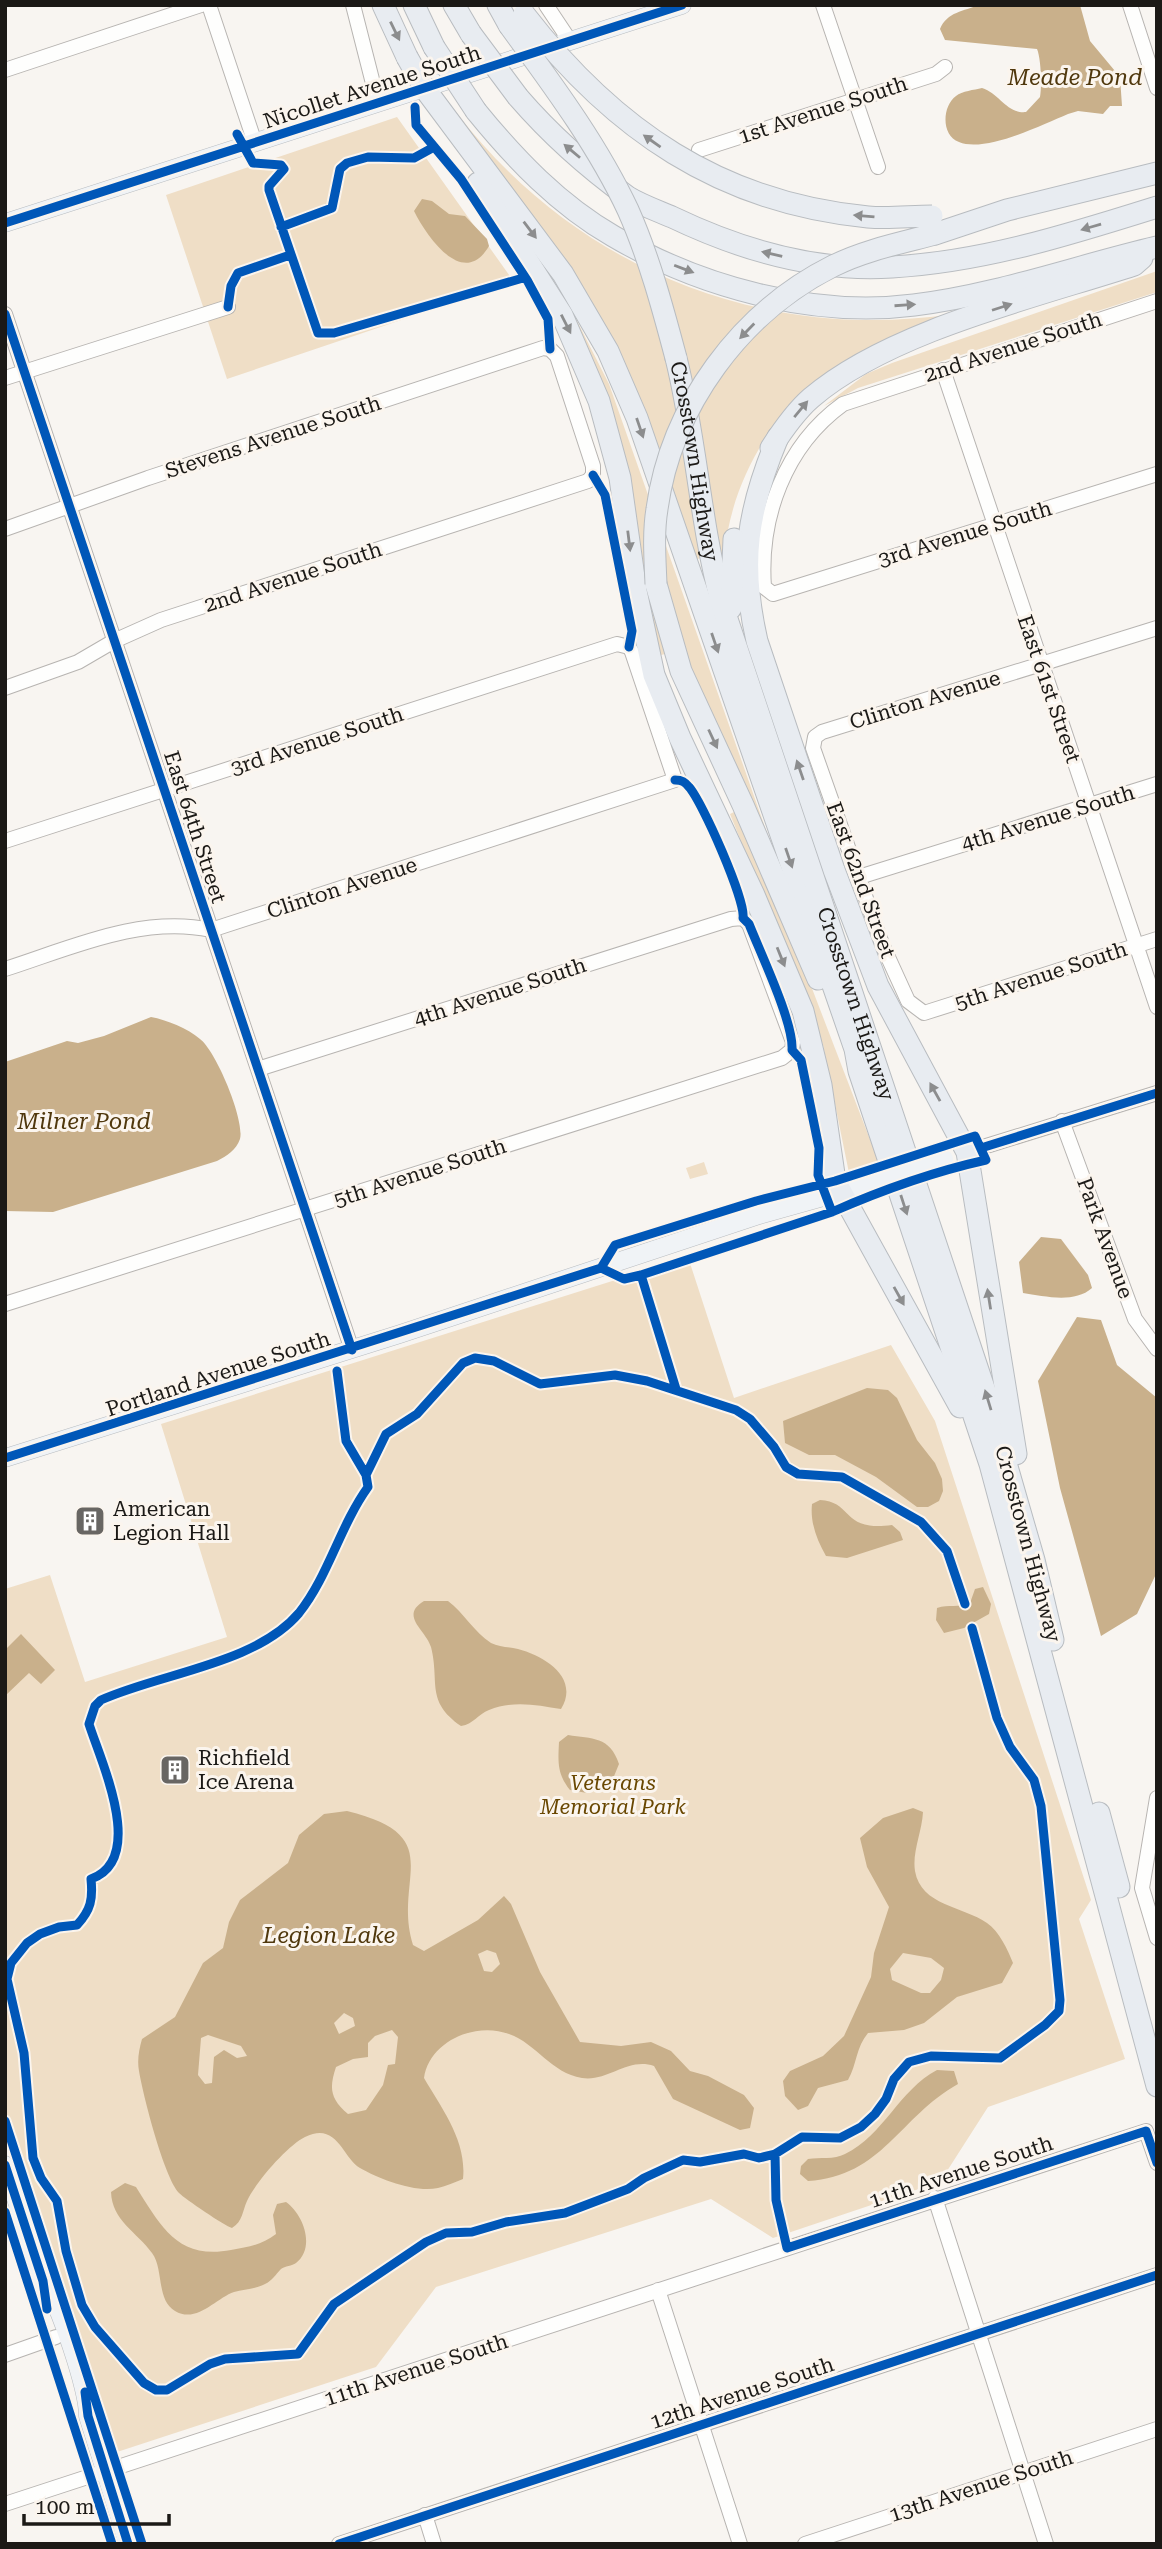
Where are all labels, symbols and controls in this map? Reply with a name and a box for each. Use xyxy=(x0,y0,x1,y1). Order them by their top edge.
one-way arrow xyxy=(389,21,400,41)
street label: Nicollet Avenue South xyxy=(260,40,484,134)
water label: Meade Pond xyxy=(1006,64,1143,91)
street label: 1st Avenue South xyxy=(735,71,911,149)
one-way arrow xyxy=(643,134,661,148)
one-way arrow xyxy=(563,144,581,159)
one-way arrow xyxy=(852,210,874,221)
one-way arrow xyxy=(523,221,537,239)
one-way arrow xyxy=(1081,222,1102,232)
one-way arrow xyxy=(761,249,783,260)
one-way arrow xyxy=(673,263,694,274)
one-way arrow xyxy=(895,300,917,311)
one-way arrow xyxy=(992,301,1013,312)
street label: 2nd Avenue South xyxy=(921,307,1105,387)
one-way arrow xyxy=(561,314,572,334)
one-way arrow xyxy=(738,322,755,339)
street label: Crosstown Highway xyxy=(665,359,724,564)
street label: Stevens Avenue South xyxy=(162,391,384,483)
one-way arrow xyxy=(793,400,809,418)
one-way arrow xyxy=(635,417,646,438)
street label: 3rd Avenue South xyxy=(875,496,1055,572)
one-way arrow xyxy=(624,530,635,552)
street label: 2nd Avenue South xyxy=(201,537,385,617)
street label: East 61st Street xyxy=(1012,612,1086,766)
one-way arrow xyxy=(710,632,721,653)
street label: Clinton Avenue xyxy=(847,666,1003,734)
street label: 3rd Avenue South xyxy=(228,702,407,780)
one-way arrow xyxy=(707,729,719,749)
street label: East 64th Street xyxy=(159,748,231,906)
one-way arrow xyxy=(794,759,805,780)
street label: 4th Avenue South xyxy=(958,780,1138,856)
street label: East 62nd Street xyxy=(822,799,900,961)
one-way arrow xyxy=(784,847,795,868)
street label: Clinton Avenue xyxy=(264,852,420,924)
street label: Crosstown Highway xyxy=(812,904,899,1104)
street label: 5th Avenue South xyxy=(952,937,1131,1015)
one-way arrow xyxy=(775,947,786,968)
street label: 4th Avenue South xyxy=(411,953,590,1031)
one-way arrow xyxy=(929,1082,941,1102)
water label: Milner Pond xyxy=(16,1108,151,1135)
street label: 5th Avenue South xyxy=(331,1134,510,1212)
street label: Park Avenue xyxy=(1072,1174,1138,1302)
one-way arrow xyxy=(899,1195,909,1216)
one-way arrow xyxy=(893,1287,905,1307)
one-way arrow xyxy=(983,1288,994,1310)
street label: Portland Avenue South xyxy=(103,1326,334,1422)
one-way arrow xyxy=(983,1389,993,1410)
street label: Crosstown Highway xyxy=(990,1443,1066,1645)
place label: American Legion Hall xyxy=(113,1497,230,1545)
building icon: American Legion Hall xyxy=(73,1504,107,1538)
place label: Richfield Ice Arena xyxy=(198,1746,294,1794)
building icon: Richfield Ice Arena xyxy=(158,1753,192,1787)
park label: Veterans Memorial Park xyxy=(539,1771,687,1819)
water label: Legion Lake xyxy=(262,1922,395,1949)
street label: 11th Avenue South xyxy=(866,2131,1056,2213)
street label: 11th Avenue South xyxy=(321,2329,511,2411)
street label: 12th Avenue South xyxy=(647,2352,837,2434)
street label: 13th Avenue South xyxy=(886,2445,1076,2527)
scale bar xyxy=(24,2482,170,2526)
text: 100 m xyxy=(35,2495,95,2519)

